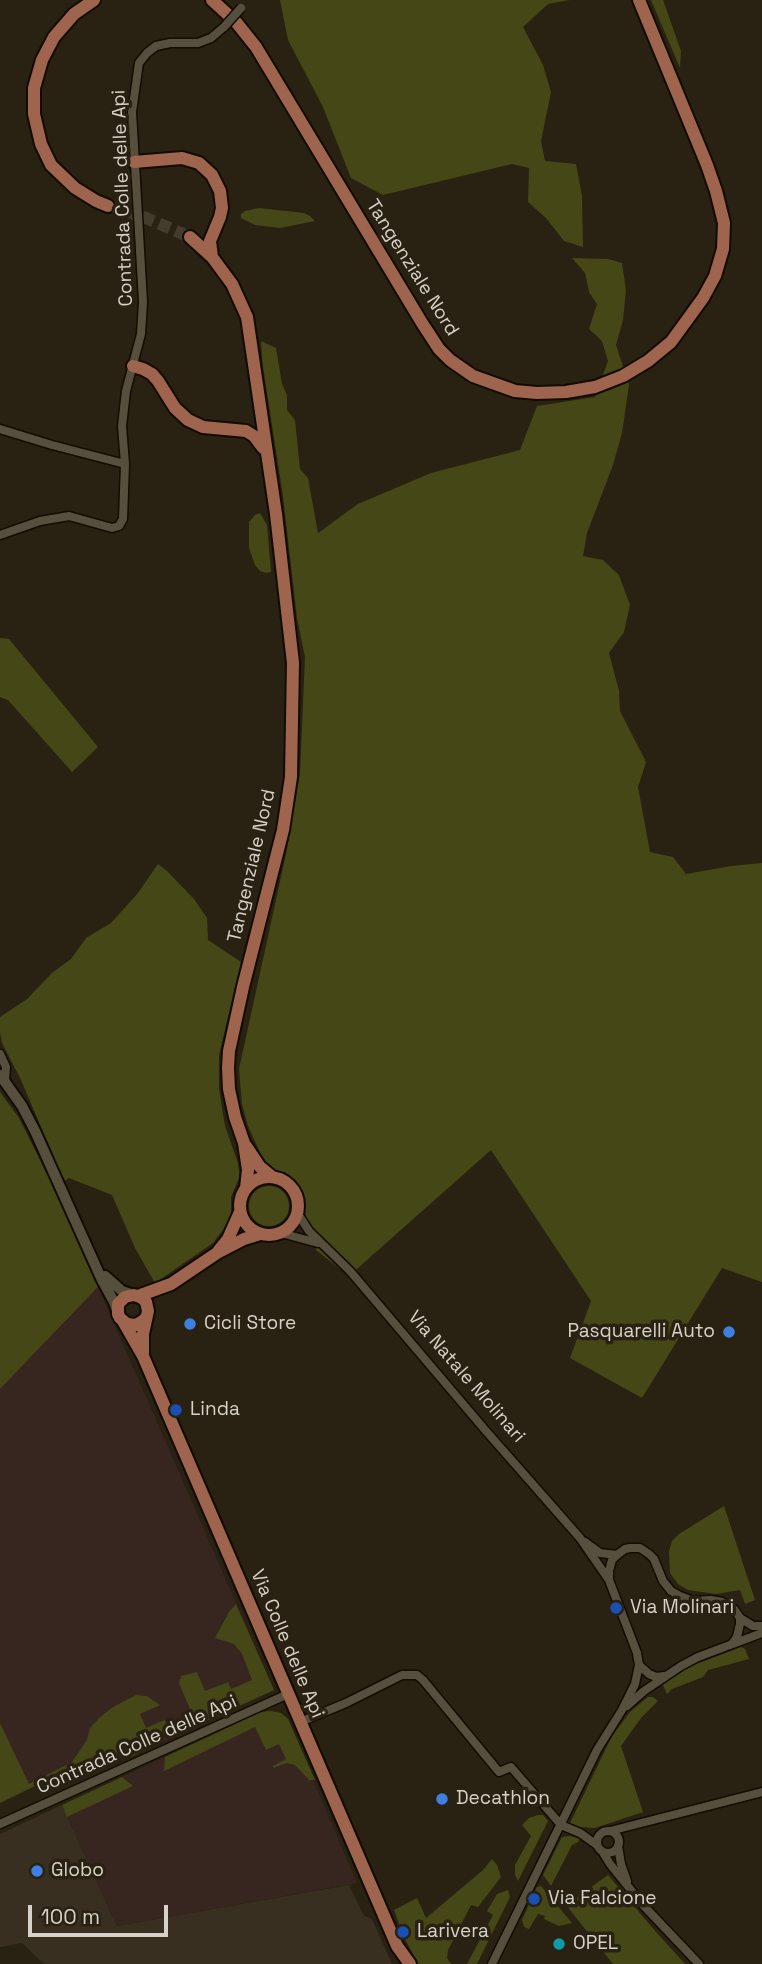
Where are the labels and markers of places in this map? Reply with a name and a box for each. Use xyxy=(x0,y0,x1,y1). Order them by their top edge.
place label: Cicli Store xyxy=(204,1313,296,1335)
marker: Cicli Store xyxy=(182,1316,198,1332)
place label: Pasquarelli Auto xyxy=(567,1321,715,1343)
marker: Pasquarelli Auto xyxy=(721,1324,737,1340)
place label: Linda xyxy=(190,1399,240,1421)
marker: Linda xyxy=(168,1402,184,1418)
place label: Via Molinari xyxy=(630,1597,734,1619)
marker: Via Molinari xyxy=(608,1600,624,1616)
place label: Decathlon xyxy=(456,1788,550,1810)
marker: Decathlon xyxy=(434,1791,450,1807)
place label: Globo xyxy=(51,1860,104,1882)
marker: Globo xyxy=(29,1863,45,1879)
place label: Via Falcione xyxy=(548,1888,657,1910)
marker: Via Falcione xyxy=(526,1891,542,1907)
place label: Larivera xyxy=(417,1921,489,1943)
marker: Larivera xyxy=(395,1924,411,1940)
place label: OPEL xyxy=(573,1933,618,1955)
marker: OPEL xyxy=(551,1936,567,1952)

